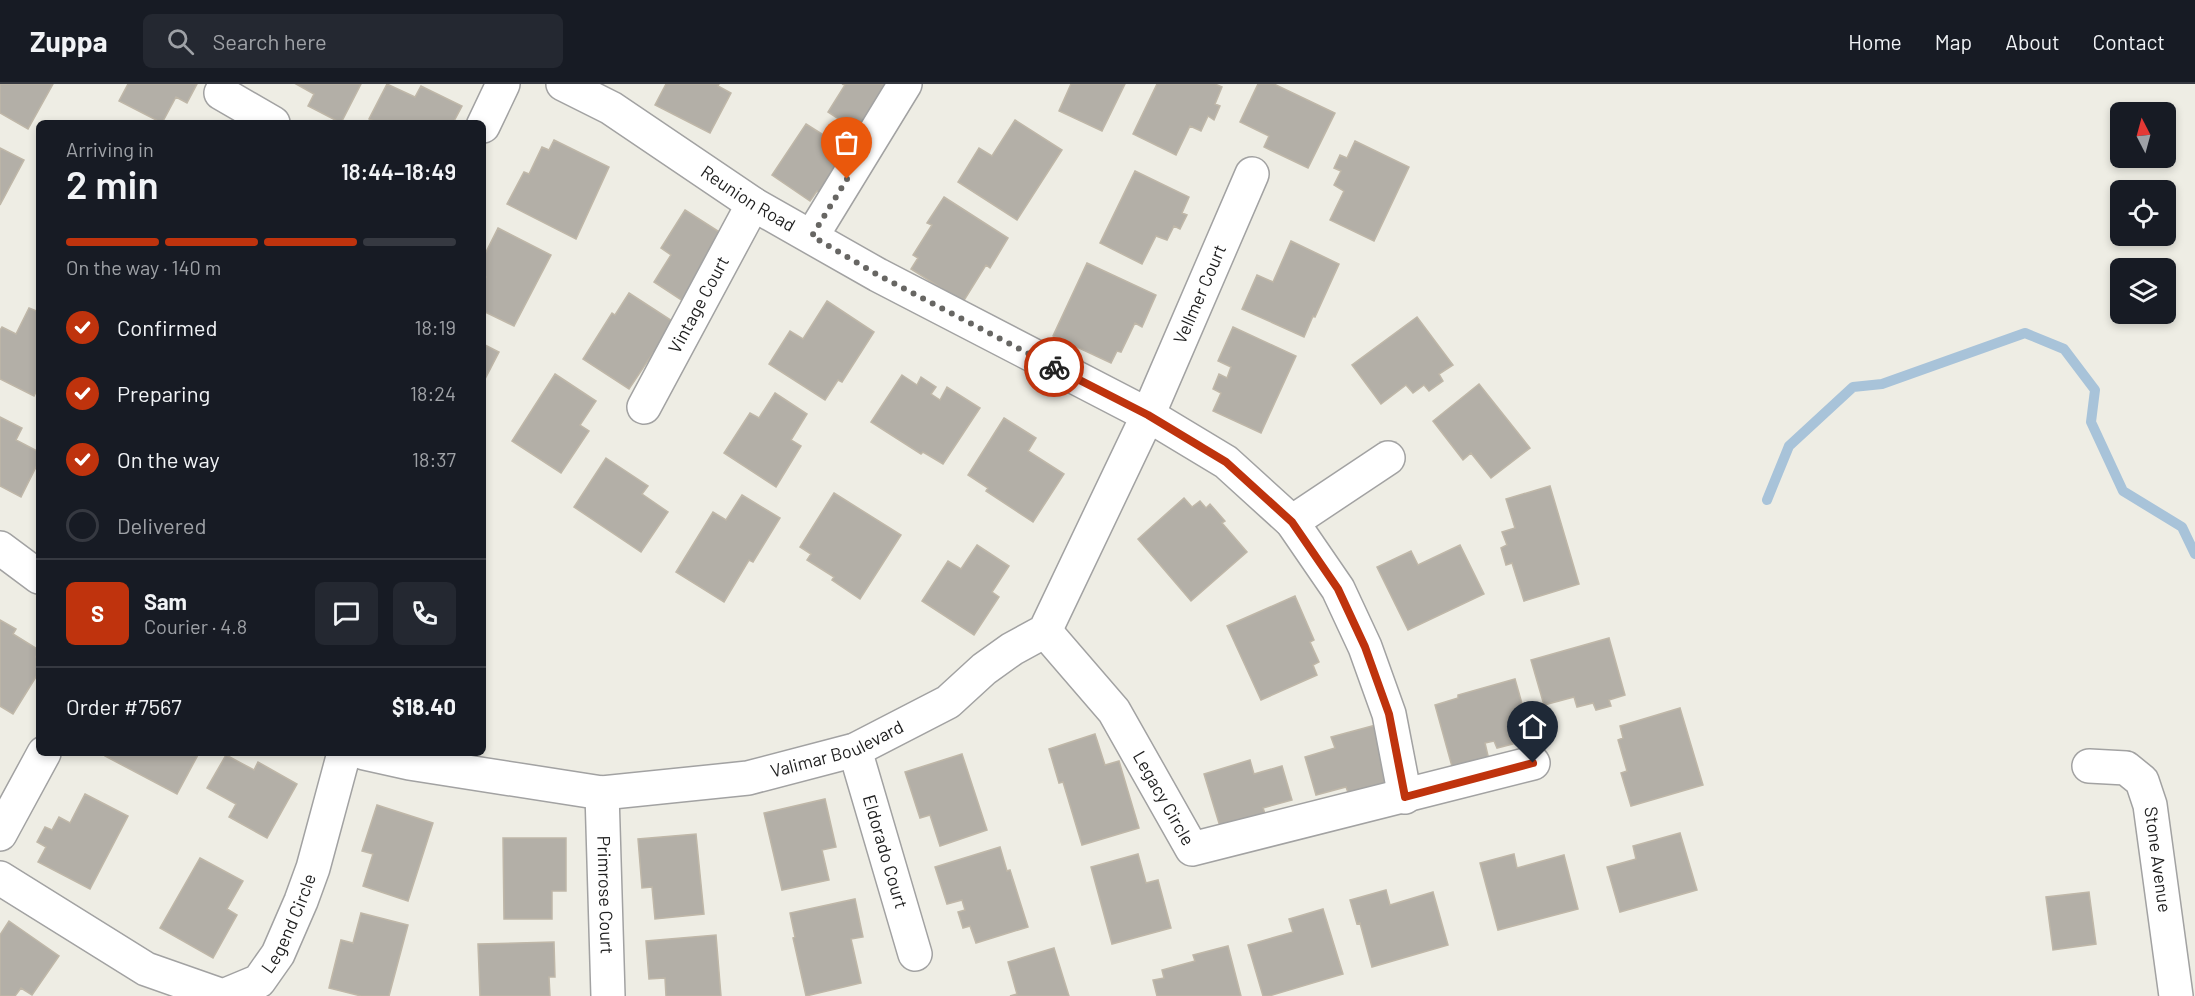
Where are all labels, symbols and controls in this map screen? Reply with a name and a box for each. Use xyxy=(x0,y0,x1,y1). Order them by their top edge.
search box xyxy=(143,14,563,68)
text: Zuppa xyxy=(30,24,107,58)
icon: search xyxy=(164,25,197,58)
text: Search here xyxy=(212,28,327,54)
text: Home xyxy=(1848,29,1902,54)
text: Map xyxy=(1935,29,1972,54)
text: About xyxy=(2005,29,2060,54)
text: Contact xyxy=(2093,29,2165,54)
north arrow xyxy=(2110,102,2176,168)
map controls xyxy=(2110,102,2176,324)
pin xyxy=(821,117,872,179)
icon: bag xyxy=(830,126,863,159)
text: Arriving in xyxy=(66,137,154,161)
text: 18:44–18:49 xyxy=(341,158,456,184)
text: 2 min xyxy=(66,160,159,207)
street label: Reunion Road xyxy=(697,160,800,236)
button: locate xyxy=(2110,180,2176,246)
street label: Vellmer Court xyxy=(1168,241,1230,347)
street label: Vintage Court xyxy=(663,252,733,357)
text: On the way · 140 m xyxy=(66,255,221,279)
button: layers xyxy=(2110,258,2176,324)
icon: check xyxy=(66,311,99,344)
text: Confirmed xyxy=(117,314,217,340)
text: 18:19 xyxy=(414,315,456,339)
courier xyxy=(1024,337,1084,397)
icon: bike xyxy=(1038,351,1071,384)
icon: check xyxy=(66,377,99,410)
text: Preparing xyxy=(117,380,210,406)
text: 18:24 xyxy=(410,381,456,405)
icon: check xyxy=(66,443,99,476)
text: On the way xyxy=(117,446,220,472)
text: 18:37 xyxy=(412,447,456,471)
text: Delivered xyxy=(117,512,206,538)
button: chat xyxy=(315,582,378,645)
button: phone xyxy=(393,582,456,645)
text: Sam xyxy=(144,588,187,614)
text: S xyxy=(91,600,104,626)
text: Courier · 4.8 xyxy=(144,614,247,638)
text: Order #7567 xyxy=(66,693,182,719)
text: $18.40 xyxy=(392,693,456,719)
pin xyxy=(1507,701,1558,763)
icon: home xyxy=(1516,710,1549,743)
street label: Valimar Boulevard xyxy=(768,715,907,782)
street label: Legacy Circle xyxy=(1129,747,1200,849)
street label: Eldorado Court xyxy=(859,792,913,911)
street label: Stone Avenue xyxy=(2140,805,2177,914)
street label: Primrose Court xyxy=(593,835,619,955)
street label: Legend Circle xyxy=(256,870,320,977)

